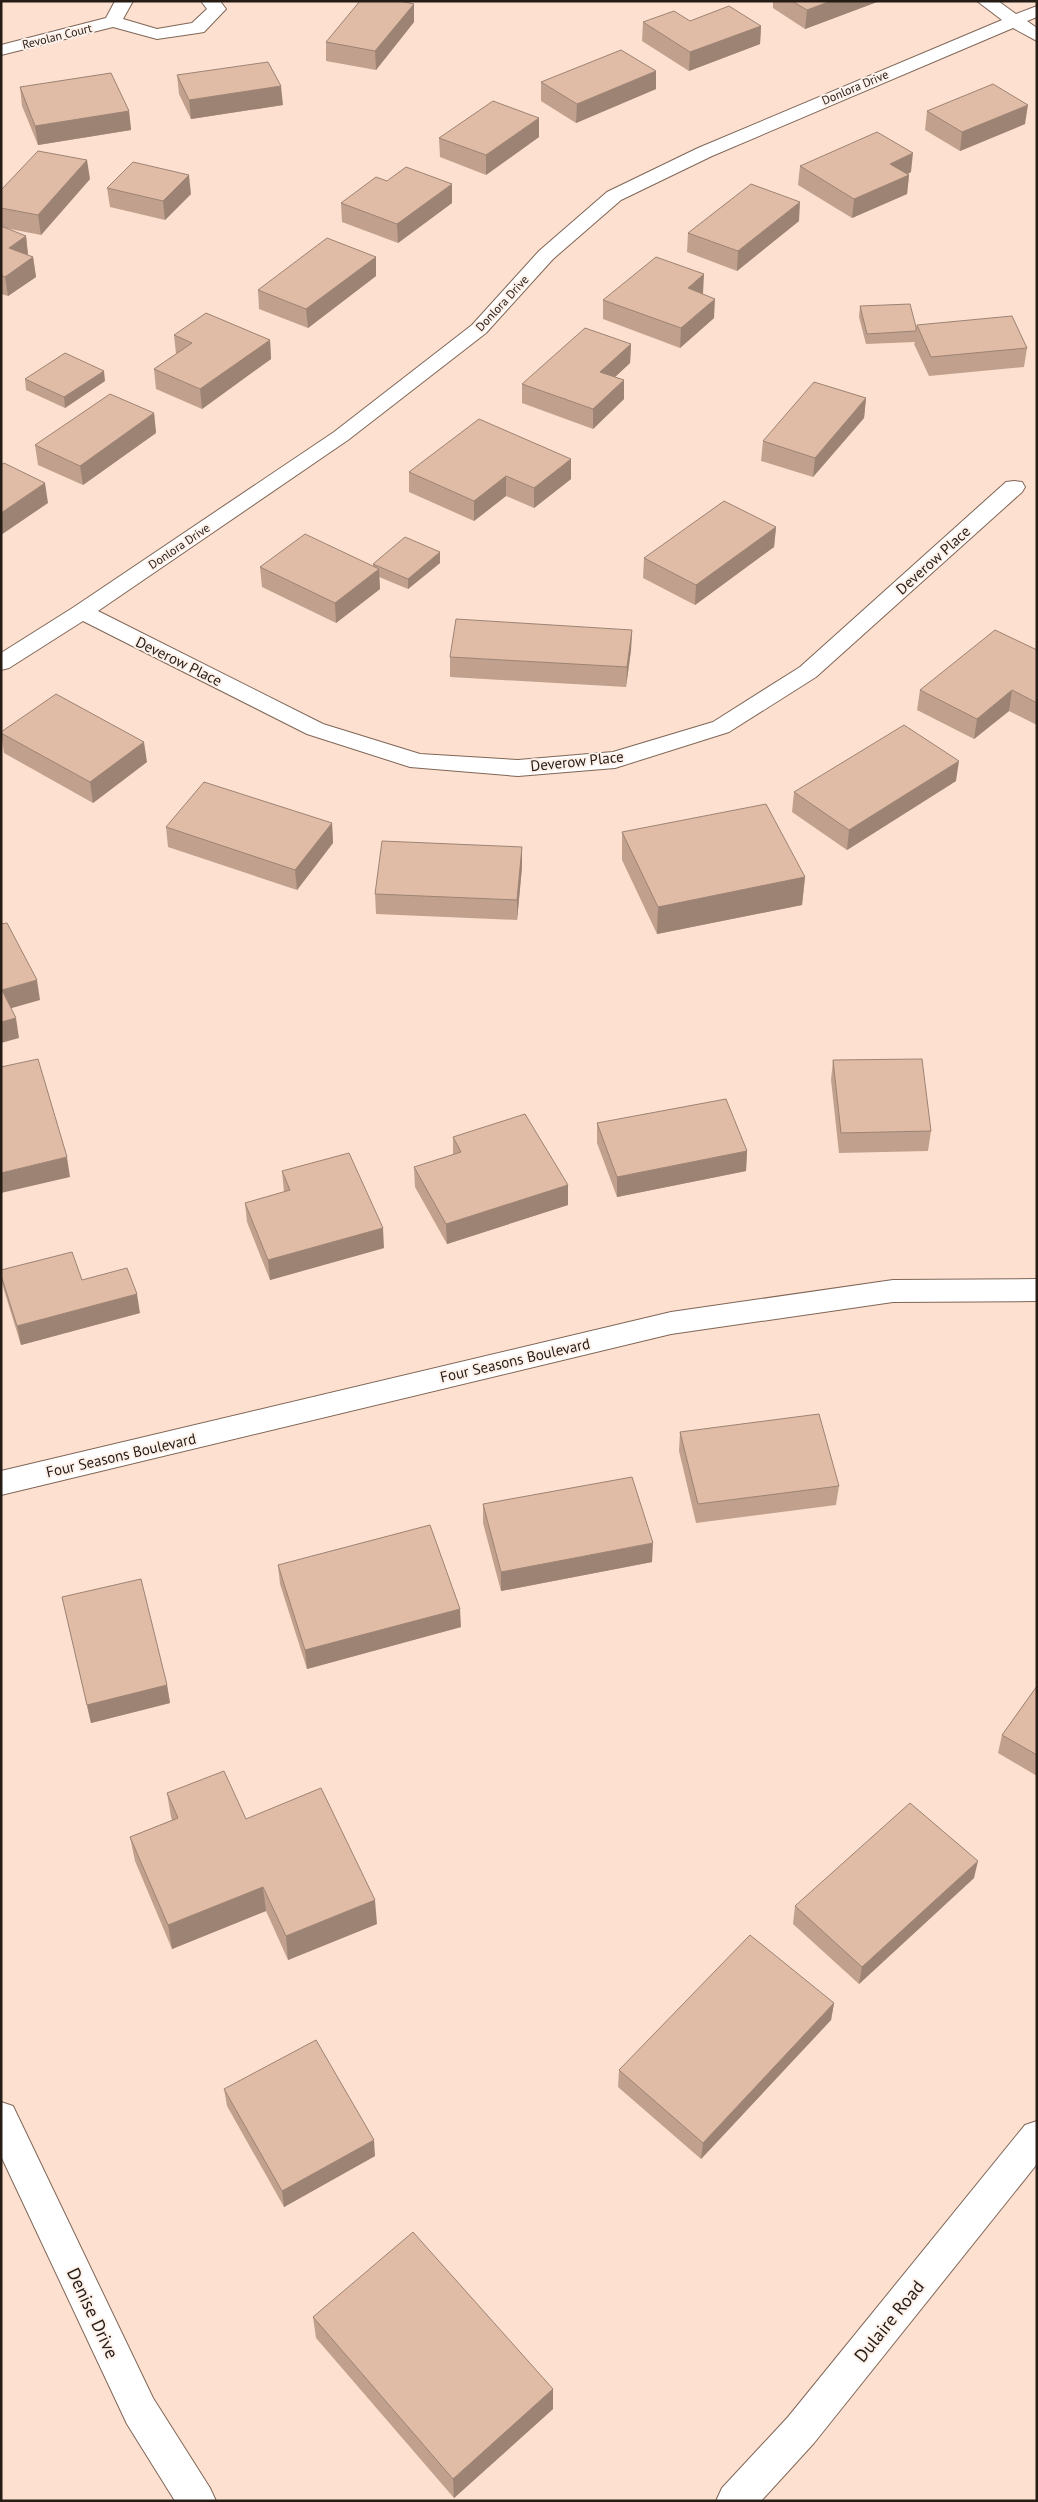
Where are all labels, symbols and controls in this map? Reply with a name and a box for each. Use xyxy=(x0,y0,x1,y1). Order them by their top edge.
street label: Revolan Court xyxy=(20,20,94,52)
street label: Donlora Drive xyxy=(819,66,891,108)
street label: Donlora Drive xyxy=(472,272,532,334)
street label: Donlora Drive xyxy=(145,520,213,572)
street label: Deverow Place xyxy=(892,522,974,598)
street label: Deverow Place xyxy=(133,632,225,690)
street label: Deverow Place xyxy=(529,747,625,775)
street label: Four Seasons Boulevard xyxy=(438,1334,592,1386)
street label: Four Seasons Boulevard xyxy=(44,1429,198,1481)
street label: Denise Drive xyxy=(62,2264,124,2362)
street label: Dulaire Road xyxy=(849,2275,929,2367)

